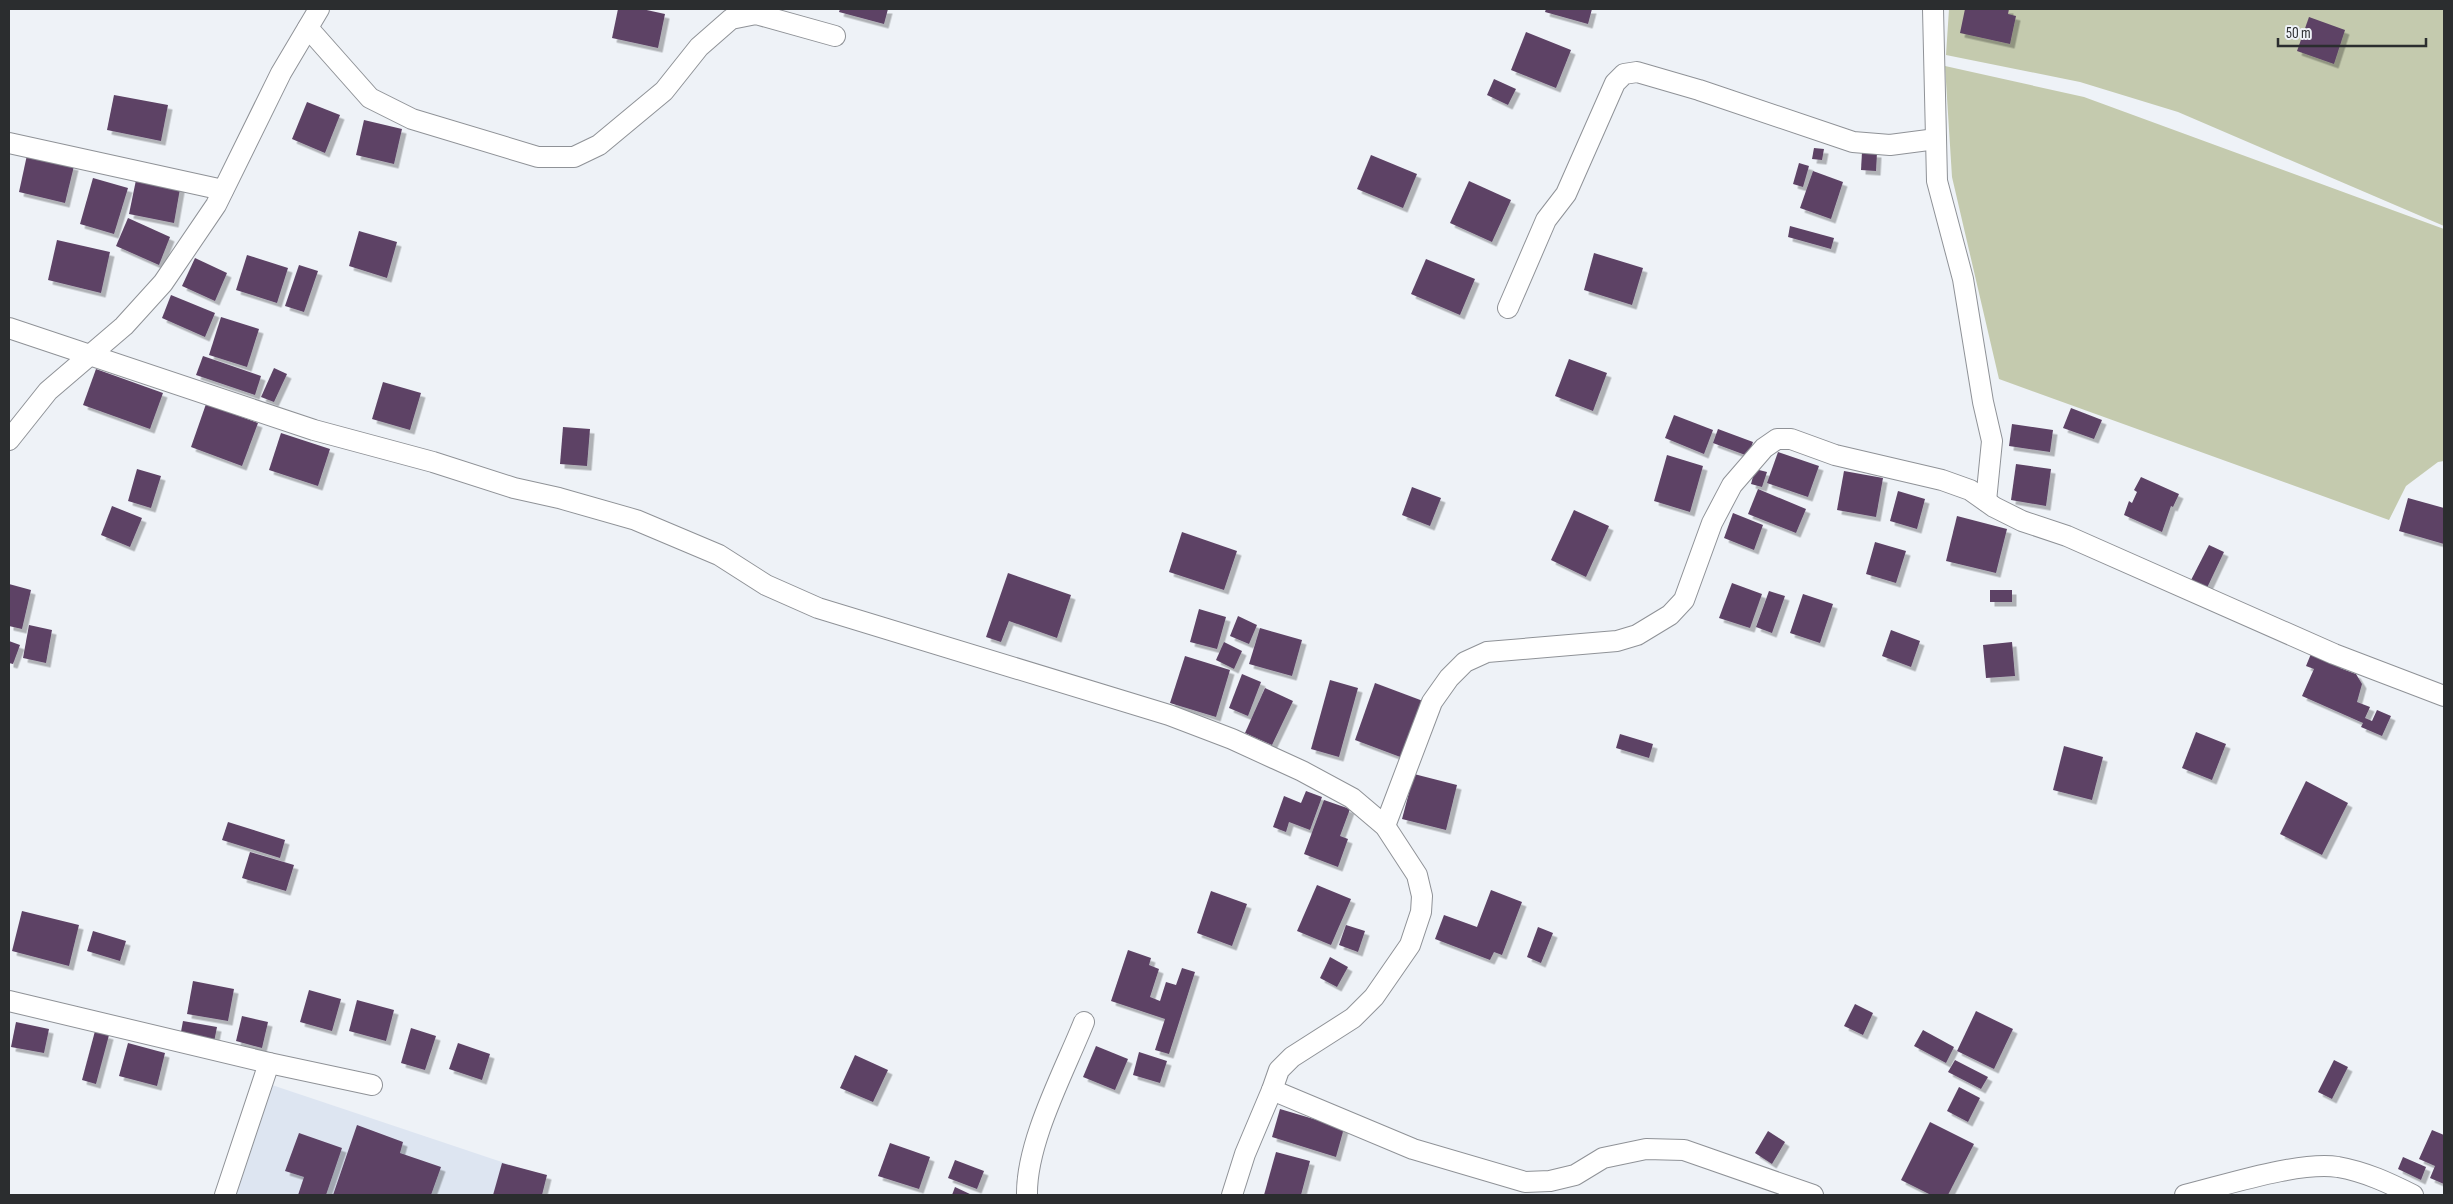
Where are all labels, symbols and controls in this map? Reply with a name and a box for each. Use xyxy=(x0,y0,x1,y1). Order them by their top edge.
scale bar xyxy=(2278,15,2426,47)
text: 50 m xyxy=(2286,24,2311,43)

